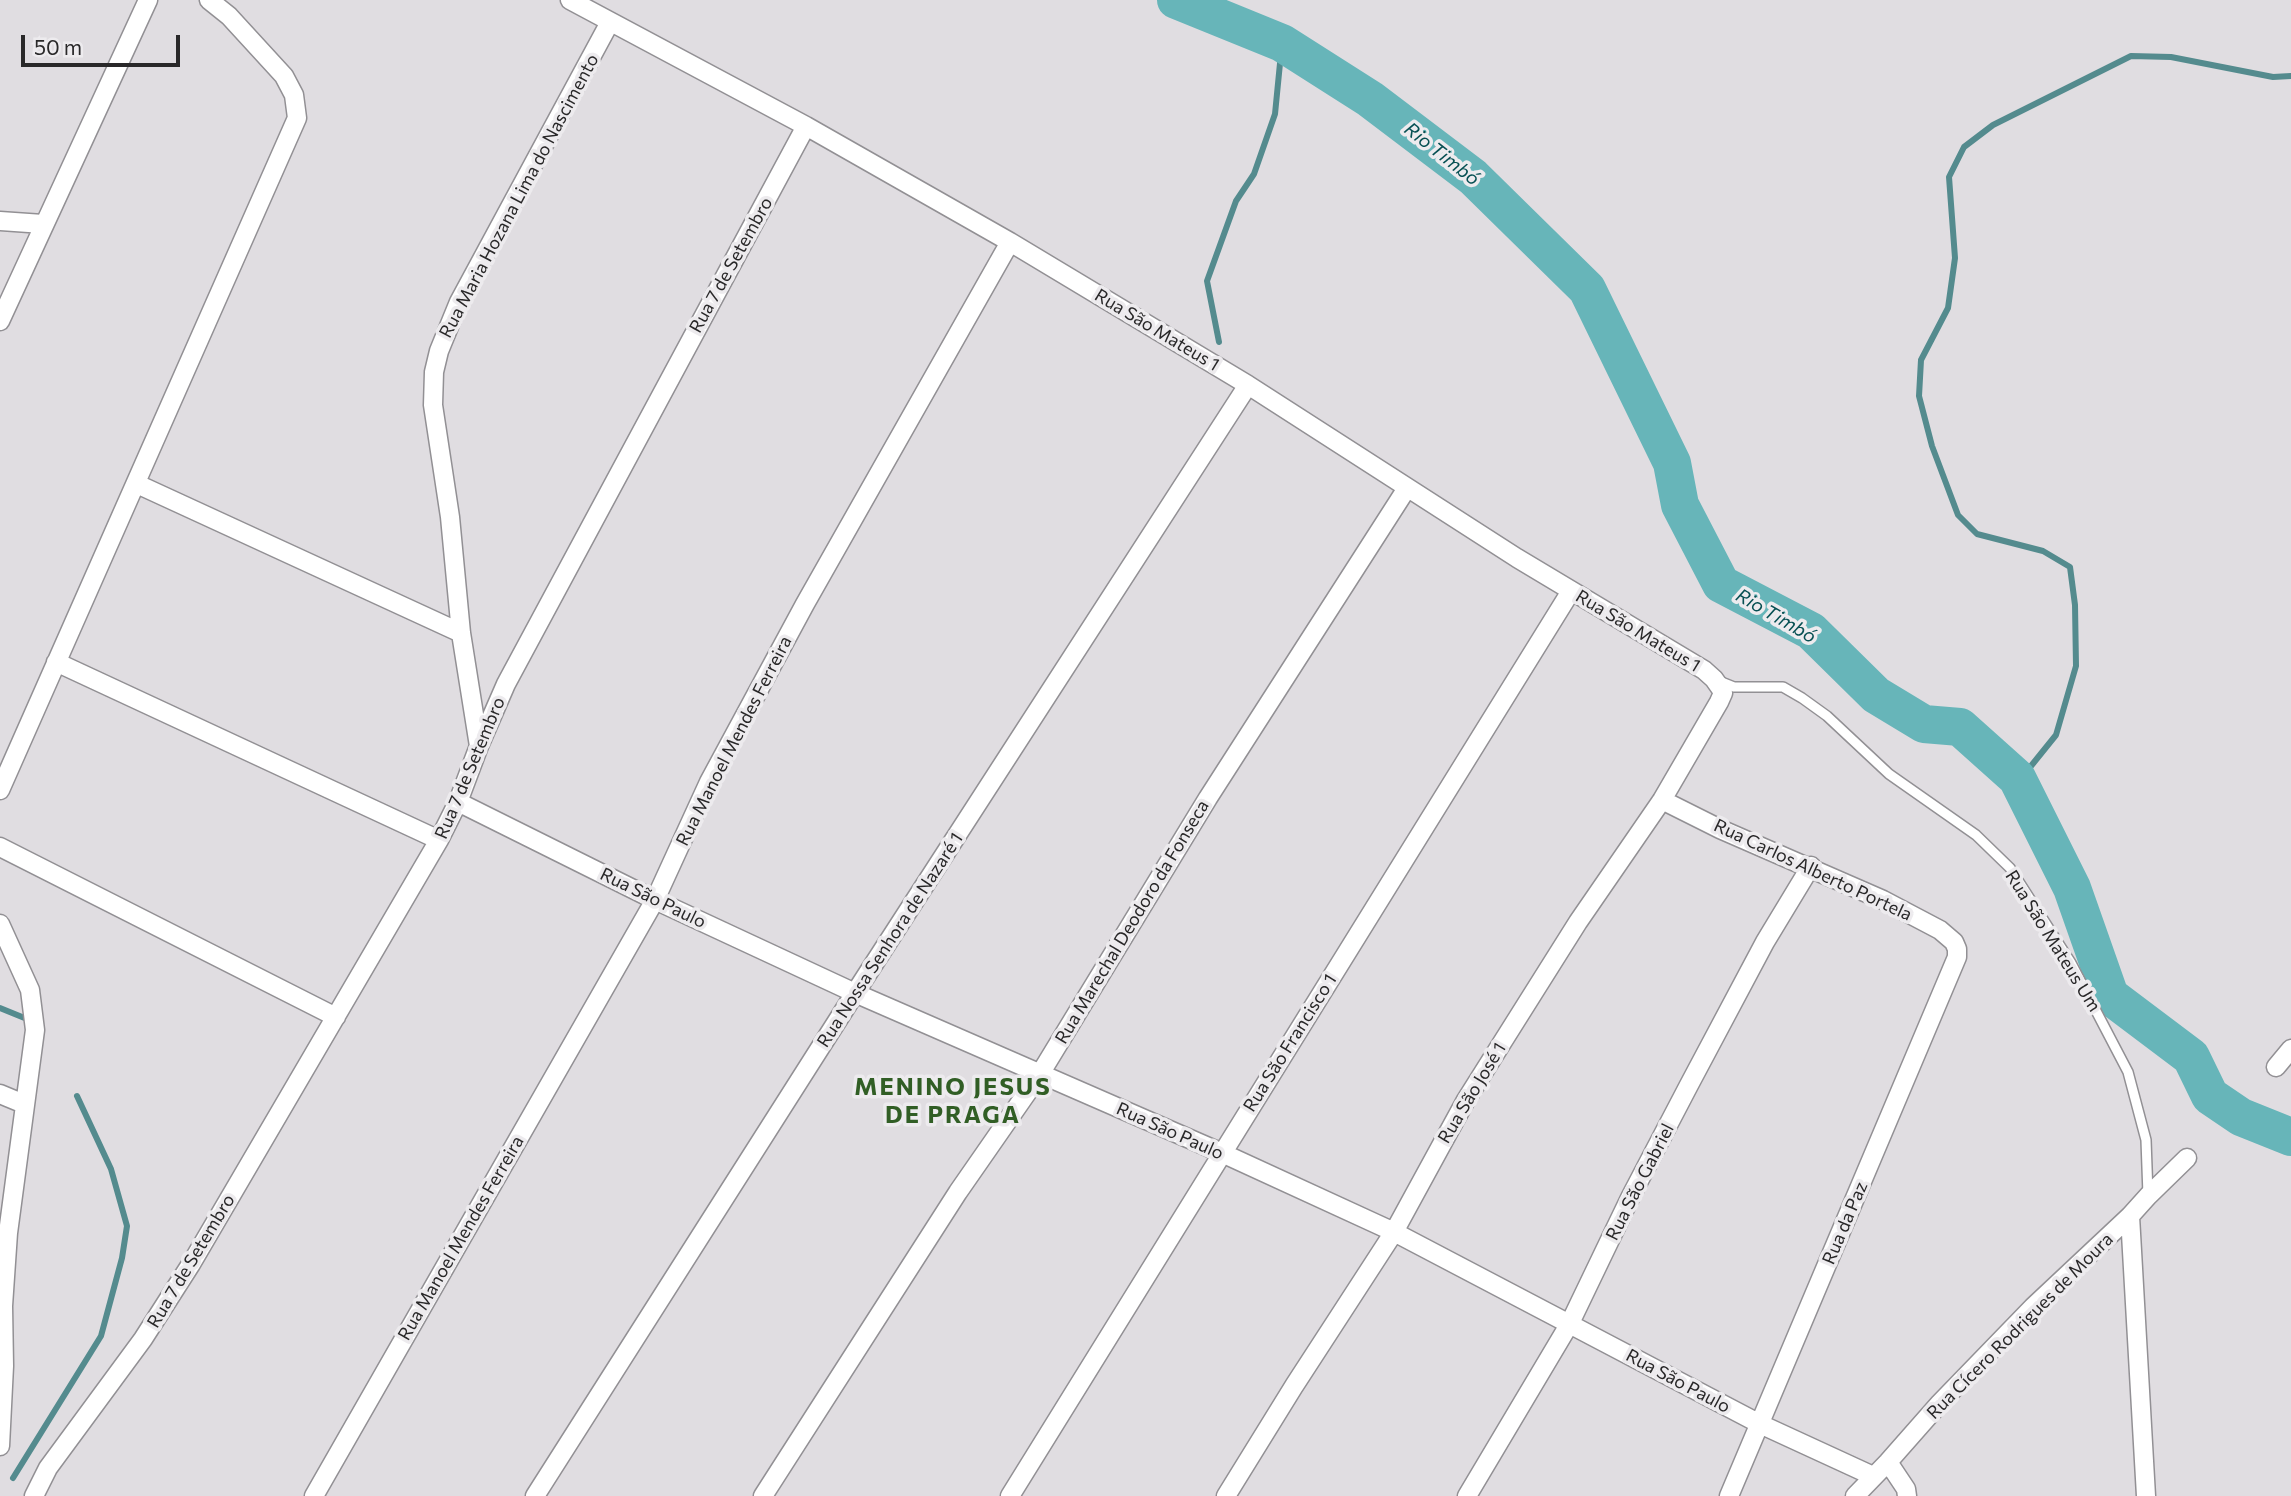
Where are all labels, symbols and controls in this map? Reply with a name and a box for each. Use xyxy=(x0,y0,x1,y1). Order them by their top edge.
scale bar xyxy=(24,21,184,65)
text: 50 m xyxy=(34,34,82,59)
street label: Rua Maria Hozana Lima do Nascimento xyxy=(435,50,603,342)
water label: Rio Timbó xyxy=(1400,118,1484,190)
street label: Rua 7 de Setembro xyxy=(685,193,777,337)
street label: Rua São Mateus 1 xyxy=(1091,284,1223,376)
water label: Rio Timbó xyxy=(1732,584,1820,648)
street label: Rua São Mateus 1 xyxy=(1572,585,1704,677)
street label: Rua Manoel Mendes Ferreira xyxy=(672,633,796,849)
street label: Rua 7 de Setembro xyxy=(430,694,510,842)
street label: Rua Marechal Deodoro da Fonseca xyxy=(1051,796,1213,1048)
street label: Rua Carlos Alberto Portela xyxy=(1711,815,1915,925)
street label: Rua Nossa Senhora de Nazaré 1 xyxy=(812,829,968,1051)
street label: Rua São Paulo xyxy=(597,863,709,933)
street label: Rua São Mateus Um xyxy=(2001,866,2105,1016)
street label: Rua São Francisco 1 xyxy=(1239,970,1341,1116)
street label: Rua São José 1 xyxy=(1433,1039,1511,1147)
district label: MENINO JESUS DE PRAGA xyxy=(856,1073,1050,1129)
street label: Rua São Paulo xyxy=(1113,1098,1227,1164)
street label: Rua São Gabriel xyxy=(1601,1120,1679,1244)
street label: Rua Manoel Mendes Ferreira xyxy=(394,1132,528,1344)
street label: Rua da Paz xyxy=(1818,1178,1872,1268)
street label: Rua 7 de Setembro xyxy=(143,1190,239,1332)
street label: Rua Cícero Rodrigues de Moura xyxy=(1922,1228,2118,1424)
street label: Rua São Paulo xyxy=(1622,1344,1734,1418)

